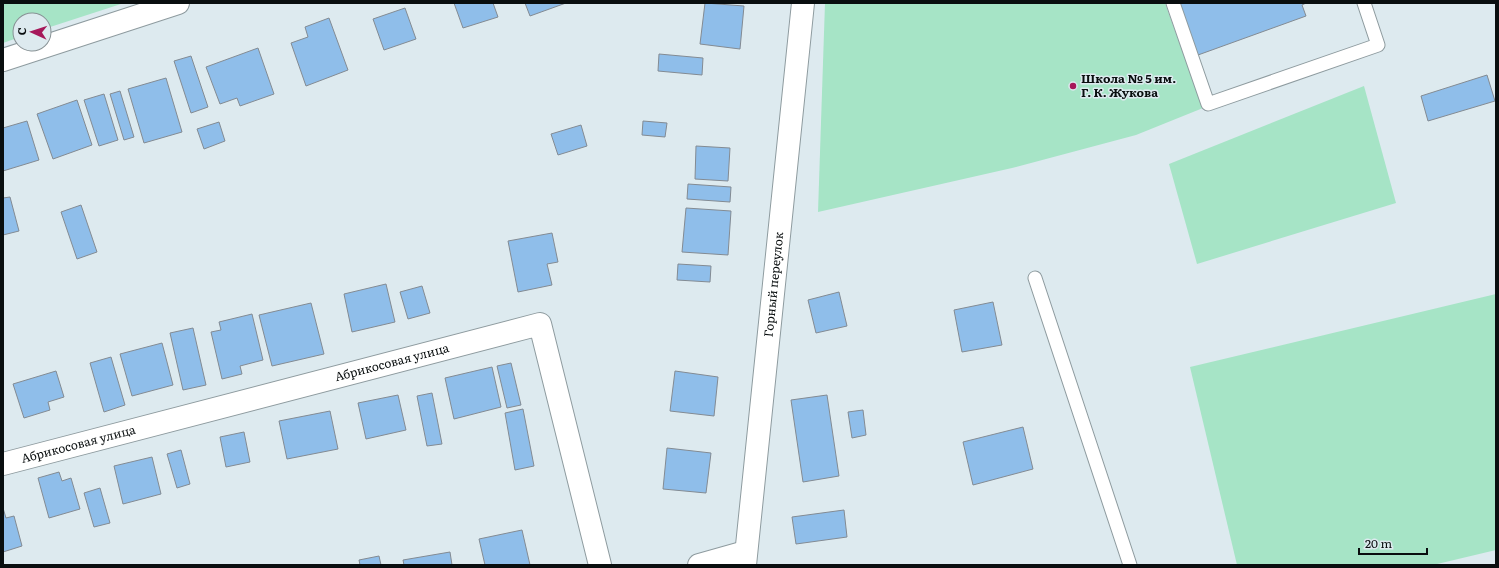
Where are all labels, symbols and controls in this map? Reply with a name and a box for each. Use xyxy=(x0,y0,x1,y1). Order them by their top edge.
north arrow xyxy=(12,12,52,52)
text: С xyxy=(13,27,29,36)
place label: Школа № 5 им. Г. К. Жукова xyxy=(1081,69,1176,101)
marker: Школа № 5 им. Г. К. Жукова xyxy=(1068,81,1078,91)
street label: Горный переулок xyxy=(759,231,787,338)
street label: Абрикосовая улица xyxy=(333,338,451,385)
street label: Абрикосовая улица xyxy=(19,420,138,467)
scale bar xyxy=(1359,530,1427,556)
text: 20 m xyxy=(1365,534,1392,552)

